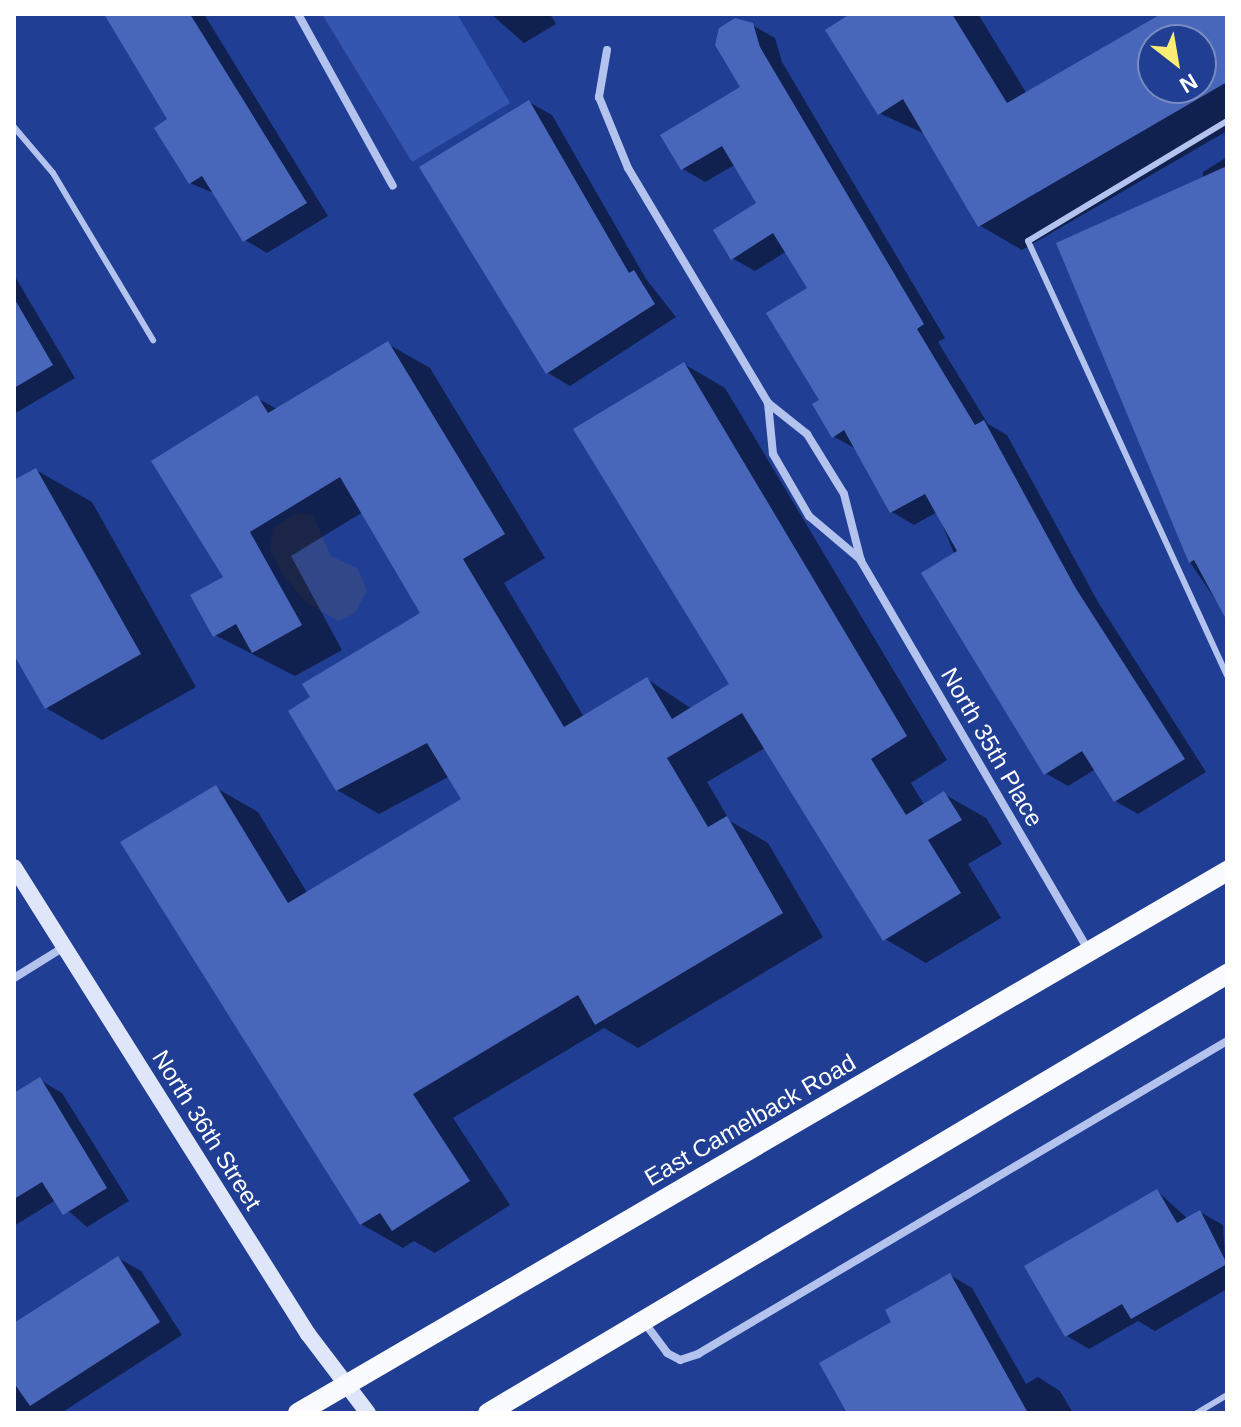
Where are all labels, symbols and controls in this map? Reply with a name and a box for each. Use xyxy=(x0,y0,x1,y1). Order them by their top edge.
north arrow xyxy=(1137,24,1217,104)
text: N xyxy=(1175,68,1202,98)
street label: North 35th Place xyxy=(935,662,1049,832)
street label: North 36th Street xyxy=(146,1045,268,1215)
street label: East Camelback Road xyxy=(639,1048,861,1192)

